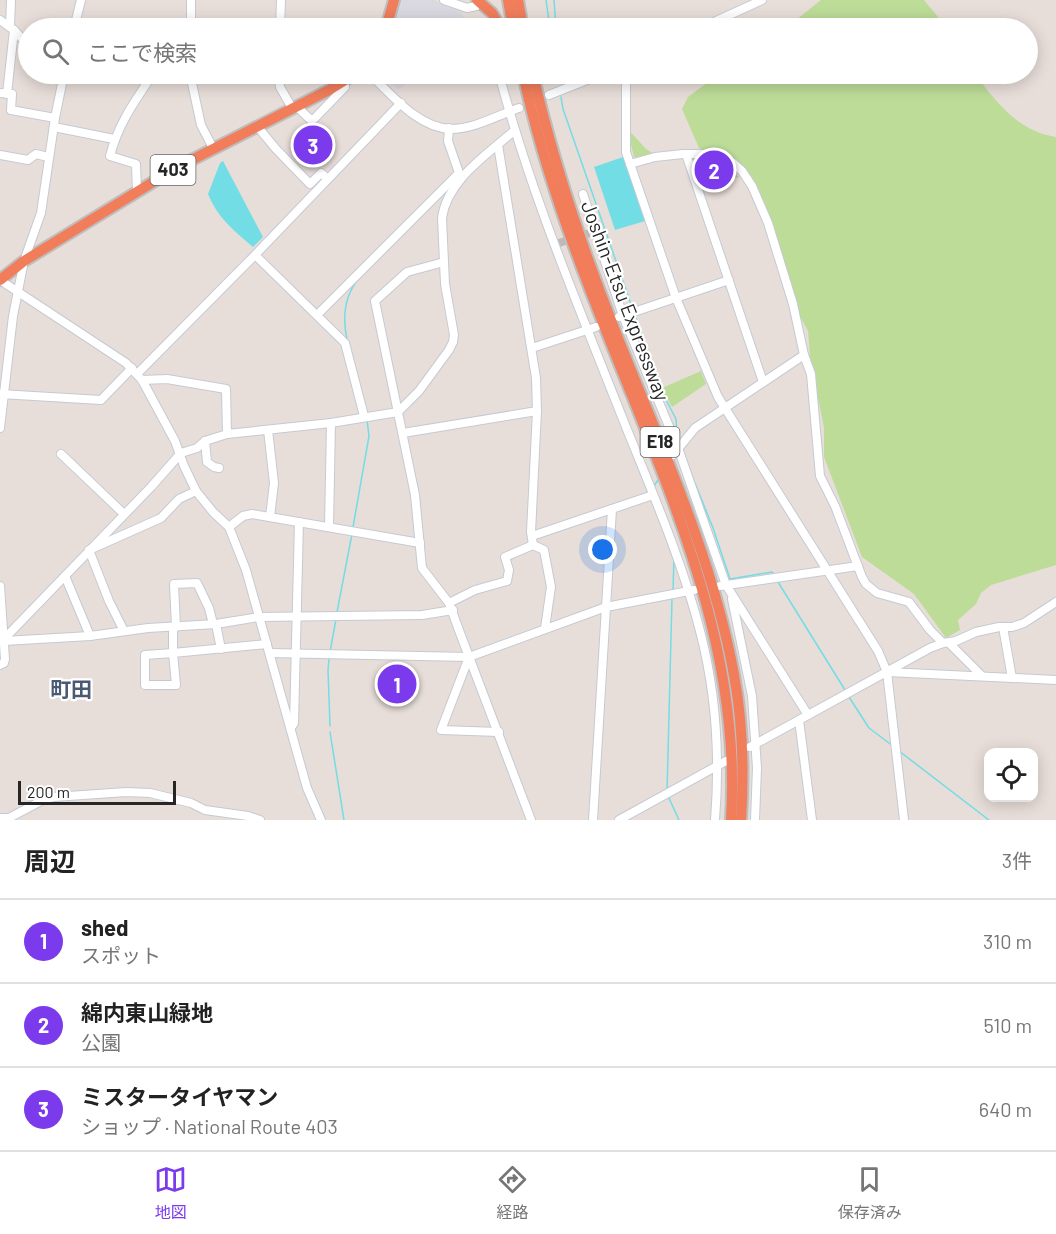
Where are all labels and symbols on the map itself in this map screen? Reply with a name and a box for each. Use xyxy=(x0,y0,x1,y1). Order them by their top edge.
pin: 3 xyxy=(294,122,332,168)
pin: 2 xyxy=(694,148,734,192)
road number: 403 xyxy=(150,155,195,185)
street label: Joshin-Etsu Expressway xyxy=(577,197,675,404)
road number: E18 xyxy=(640,427,680,457)
your location xyxy=(588,535,617,564)
pin: 1 xyxy=(378,662,416,706)
district label: 町田 xyxy=(50,676,92,701)
scale bar xyxy=(18,778,176,806)

